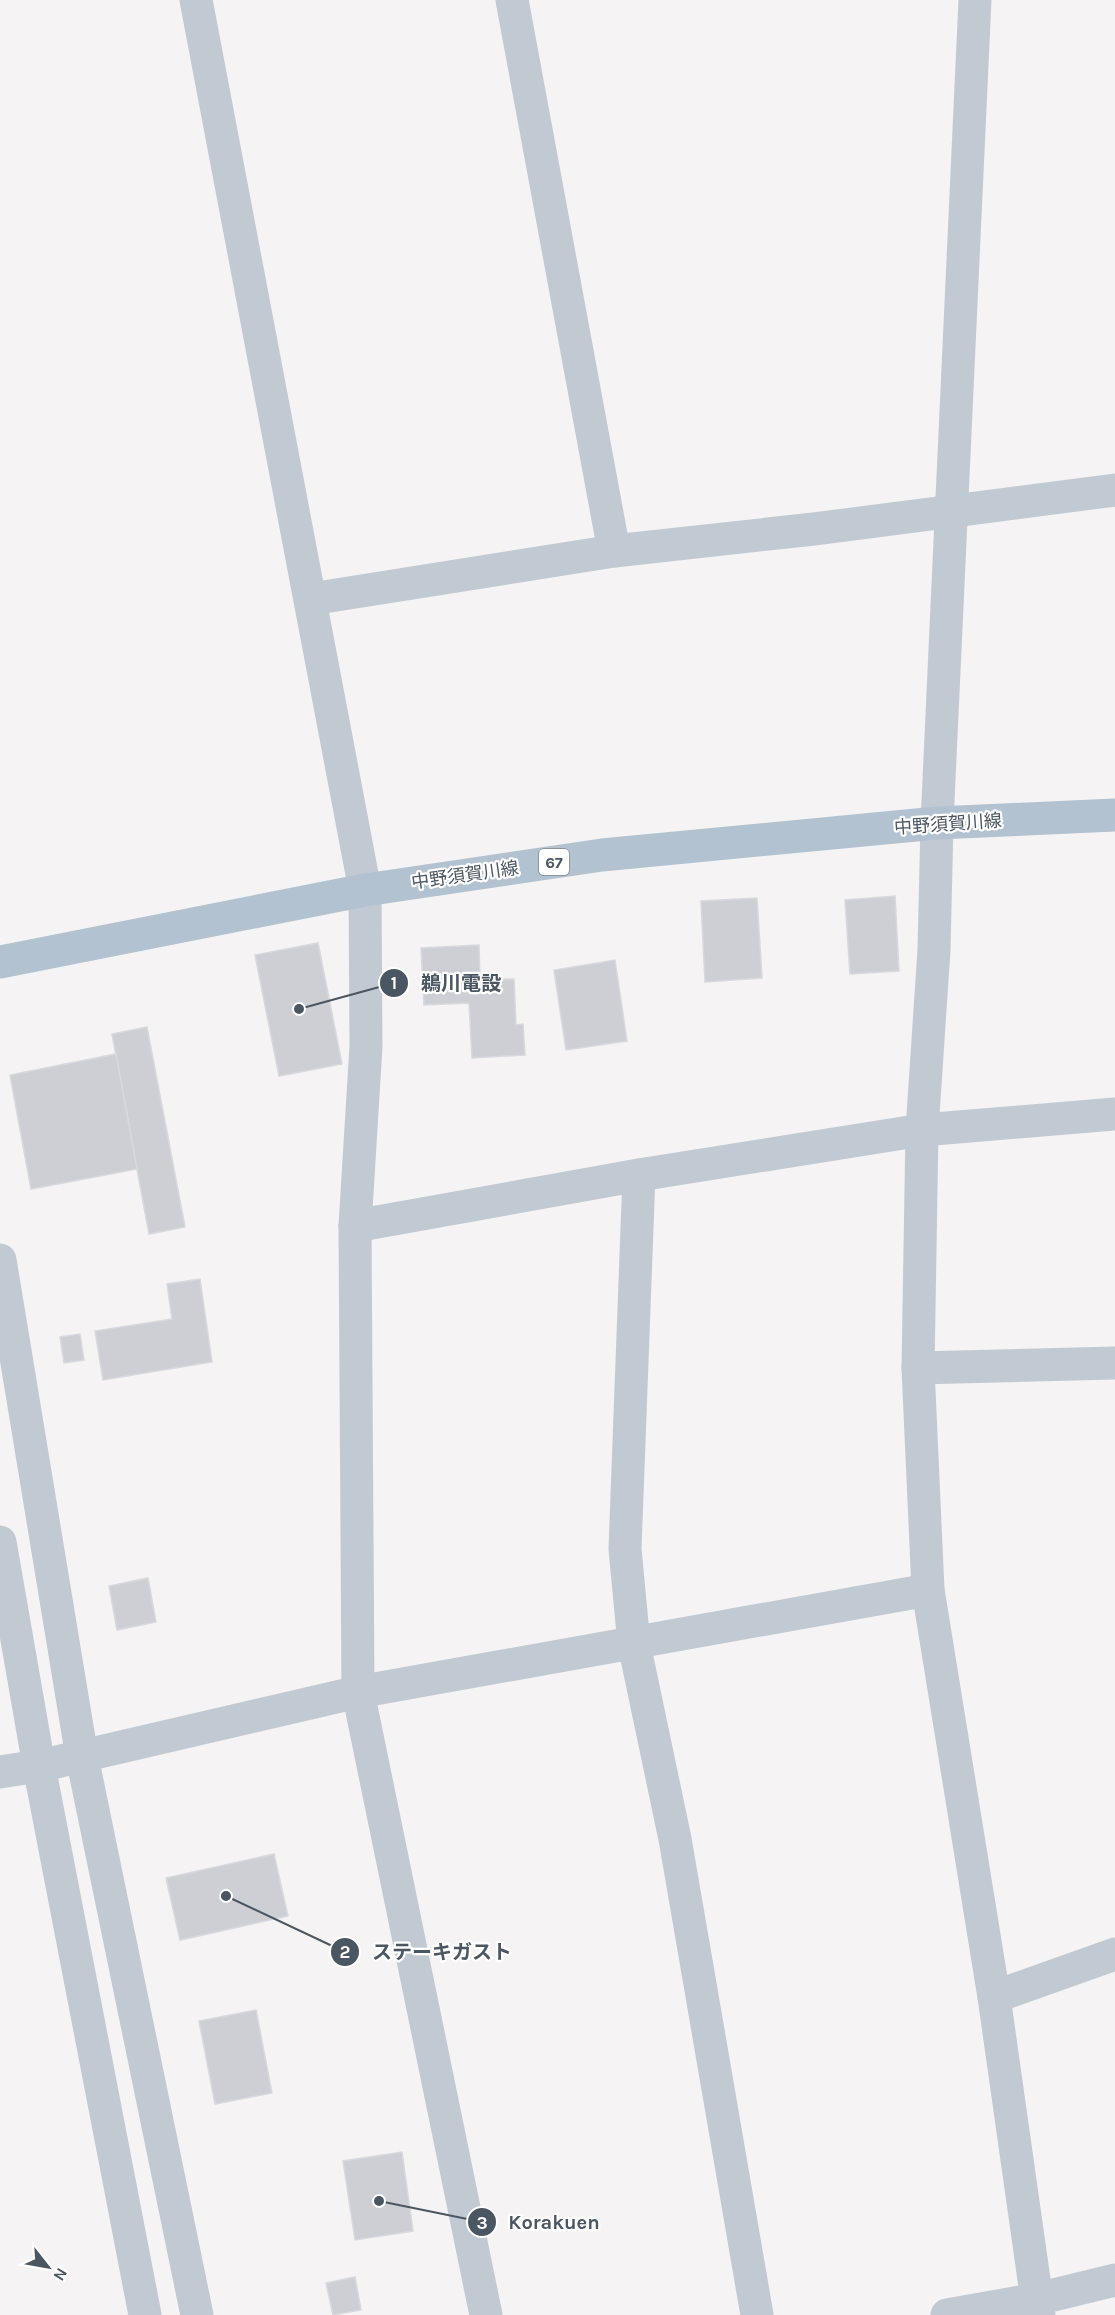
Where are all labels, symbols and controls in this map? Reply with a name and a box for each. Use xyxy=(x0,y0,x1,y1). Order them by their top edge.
street label: 中野須賀川線 xyxy=(893,809,1003,839)
road number: 67 xyxy=(539,849,569,875)
street label: 中野須賀川線 xyxy=(410,857,520,893)
callout: 鵜川電設 xyxy=(379,964,513,1002)
text: 1 xyxy=(391,972,397,994)
text: 鵜川電設 xyxy=(421,972,501,995)
callout: ステーキガスト xyxy=(330,1933,524,1971)
text: 2 xyxy=(340,1941,350,1963)
text: ステーキガスト xyxy=(372,1941,512,1964)
callout: Korakuen xyxy=(467,2203,612,2241)
text: Korakuen xyxy=(508,2211,600,2234)
text: 3 xyxy=(476,2212,488,2234)
north arrow xyxy=(18,2237,78,2297)
text: N xyxy=(49,2265,72,2284)

